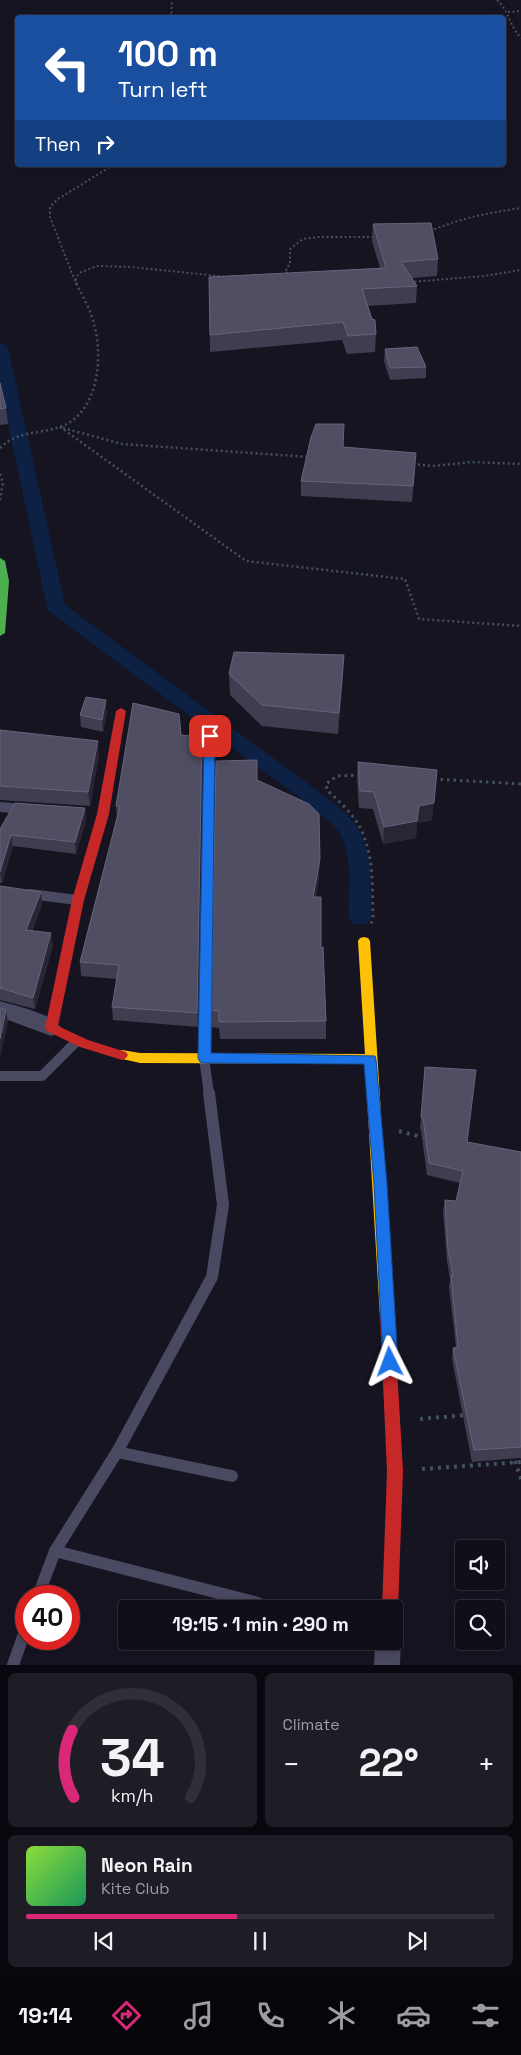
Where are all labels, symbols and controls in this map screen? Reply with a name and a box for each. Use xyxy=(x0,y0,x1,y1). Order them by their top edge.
text: 100 m xyxy=(118,32,218,76)
icon: left xyxy=(35,35,100,100)
text: Turn left xyxy=(118,75,208,103)
icon: right xyxy=(91,130,119,158)
text: Then xyxy=(35,132,81,157)
pin xyxy=(189,715,231,757)
icon: arrive xyxy=(196,722,224,750)
position arrow xyxy=(363,1335,415,1387)
map controls xyxy=(455,1540,505,1650)
button: sound xyxy=(455,1540,505,1590)
speed limit sign: 40 xyxy=(15,1585,80,1650)
button: search xyxy=(455,1600,505,1650)
text: 19:15 · 1 min · 290 m xyxy=(172,1612,349,1637)
text: Climate xyxy=(283,1714,340,1735)
text: 34 xyxy=(100,1725,165,1791)
text: 22° xyxy=(359,1739,419,1787)
text: − xyxy=(283,1746,300,1782)
text: + xyxy=(478,1746,495,1782)
text: km/h xyxy=(111,1784,154,1807)
text: Neon Rain xyxy=(101,1853,193,1878)
text: Kite Club xyxy=(101,1878,170,1899)
icon: previous xyxy=(90,1927,118,1955)
icon: pause xyxy=(246,1927,274,1955)
icon: next xyxy=(403,1927,431,1955)
icon: directions xyxy=(109,1998,144,2033)
icon: music xyxy=(181,1998,216,2033)
icon: phone xyxy=(253,1998,288,2033)
icon: climate xyxy=(324,1998,359,2033)
icon: car xyxy=(396,1998,431,2033)
icon: filters xyxy=(468,1998,503,2033)
text: 19:14 xyxy=(18,2001,72,2029)

